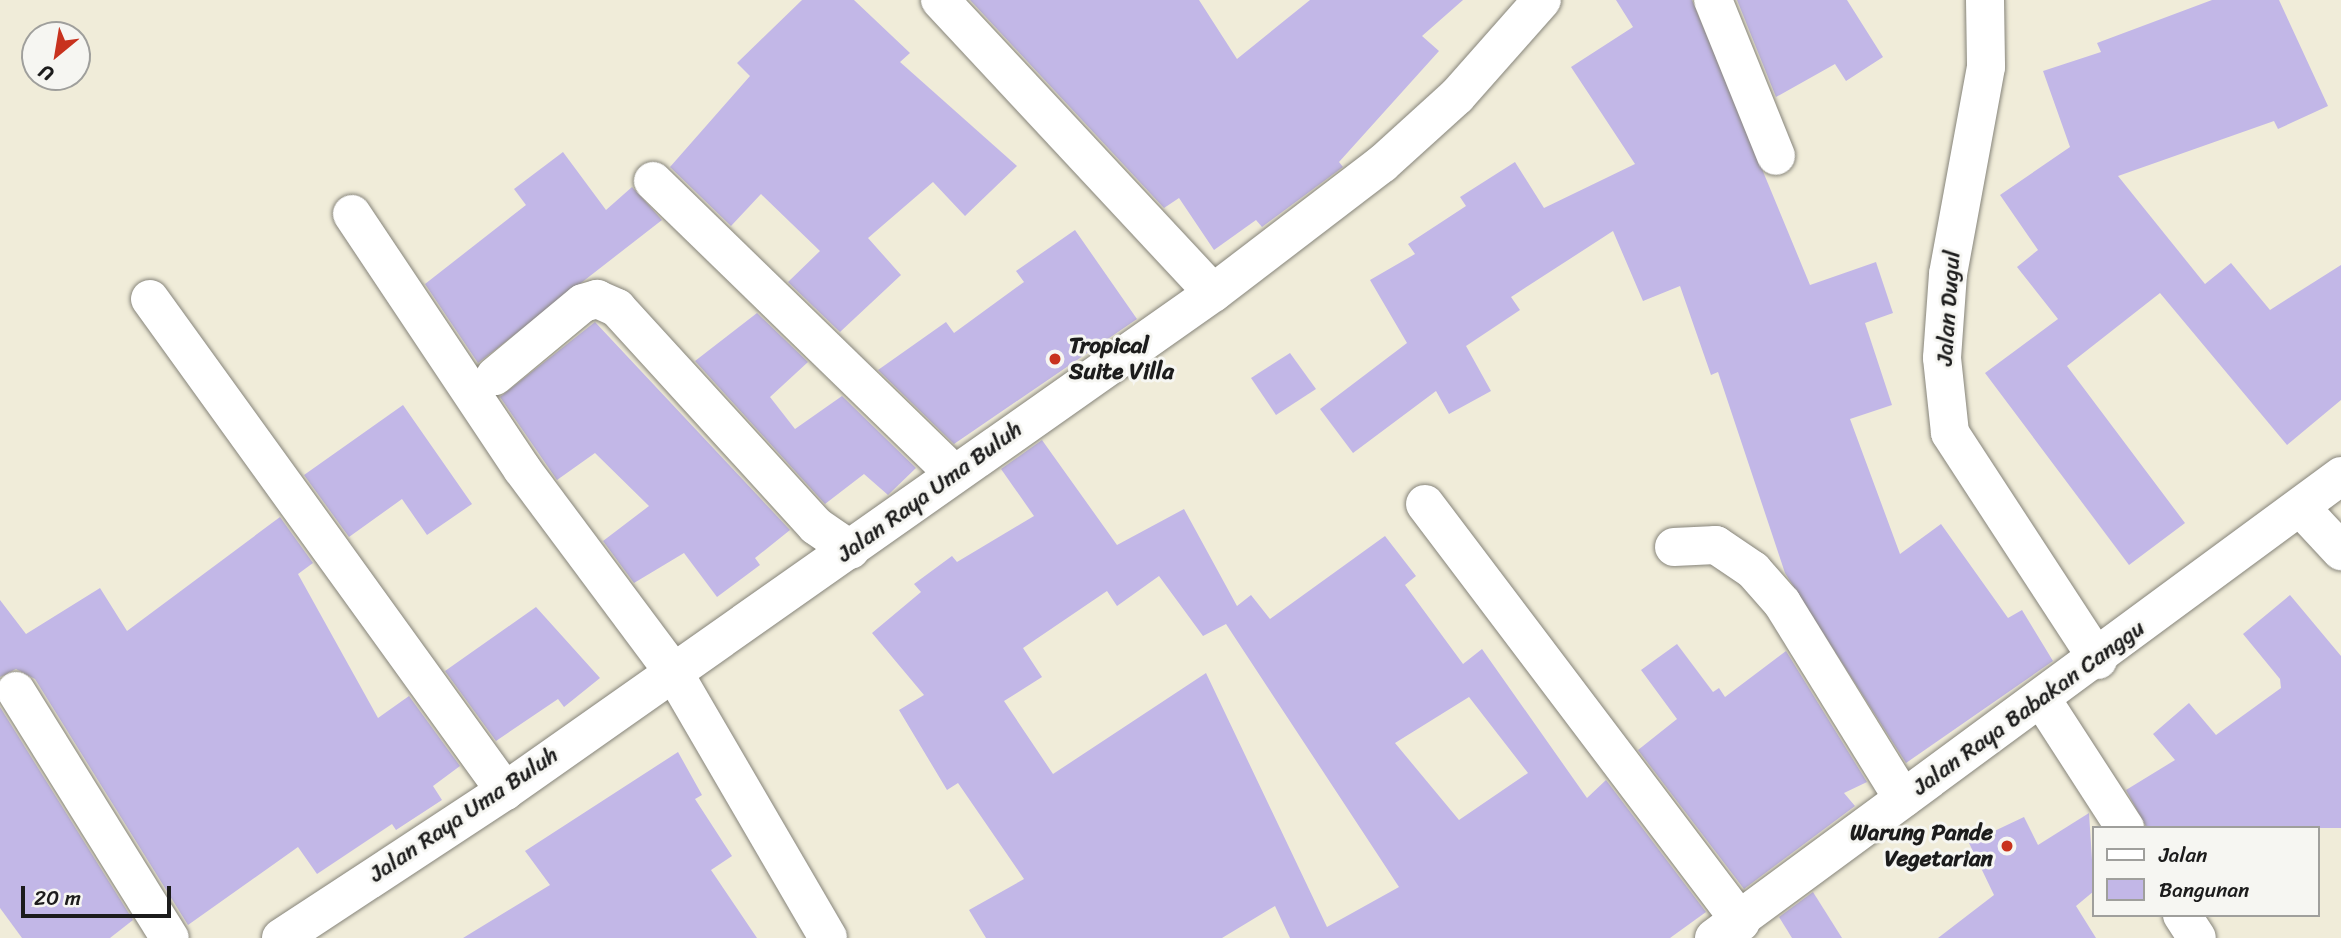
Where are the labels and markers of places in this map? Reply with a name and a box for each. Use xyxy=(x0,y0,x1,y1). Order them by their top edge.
place label: Tropical Suite Villa xyxy=(1069,332,1174,386)
marker: Tropical Suite Villa xyxy=(1047,351,1063,367)
place label: Warung Pande Vegetarian xyxy=(1850,819,1993,873)
marker: Warung Pande Vegetarian xyxy=(1999,838,2015,854)

